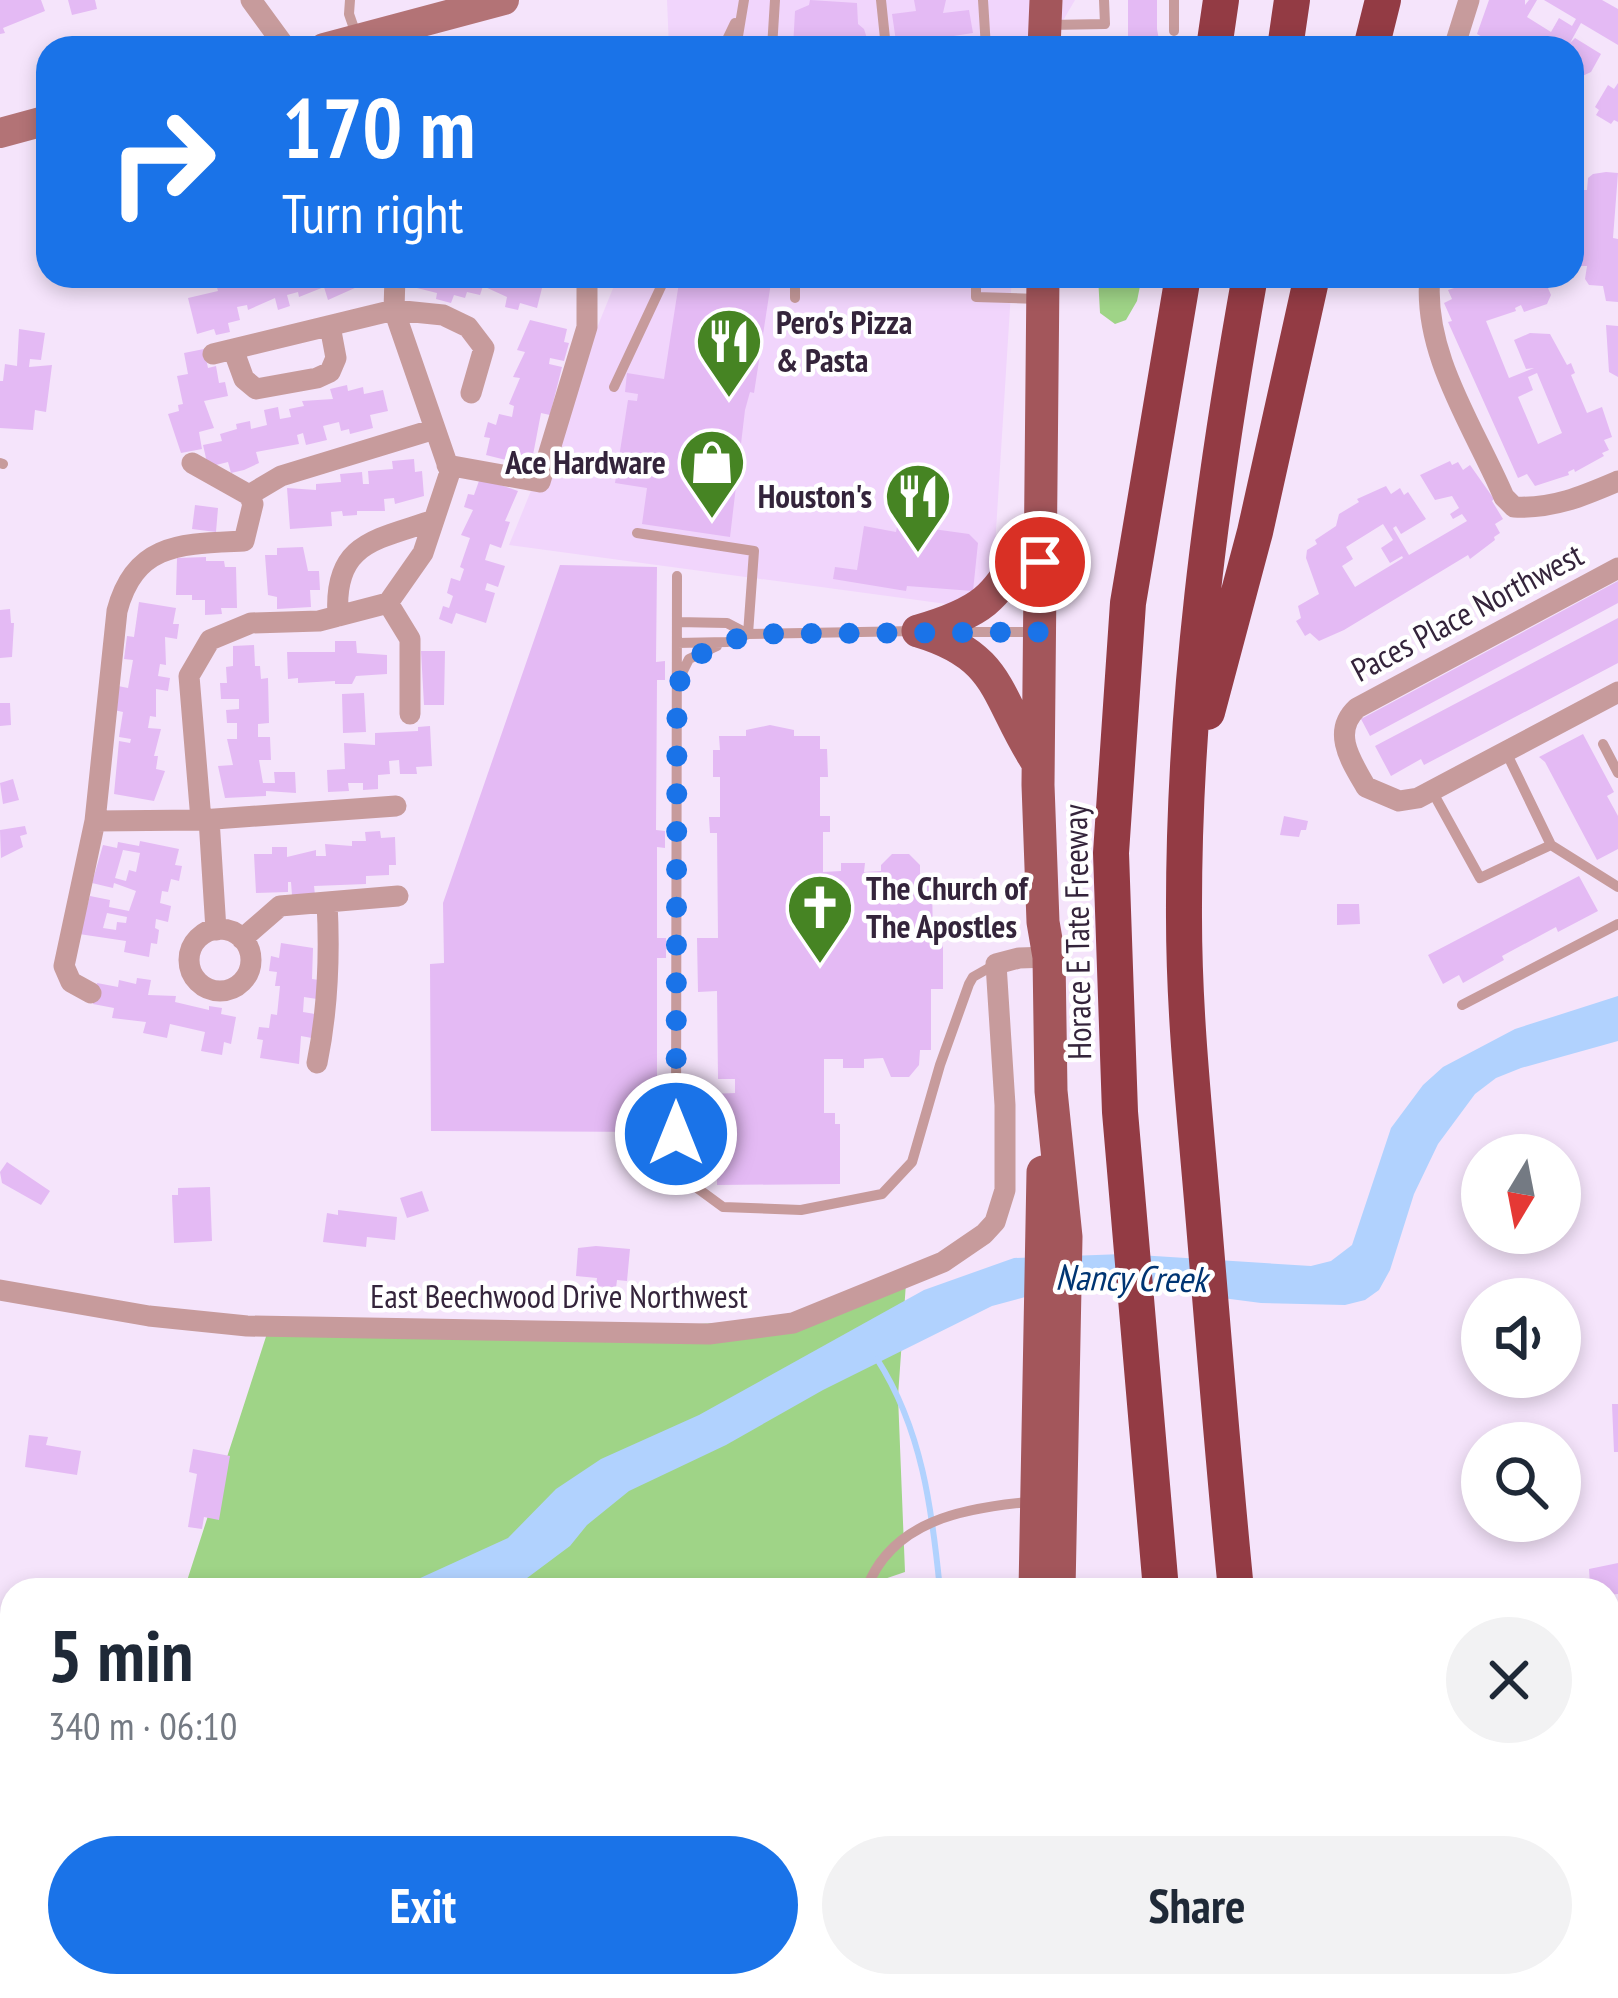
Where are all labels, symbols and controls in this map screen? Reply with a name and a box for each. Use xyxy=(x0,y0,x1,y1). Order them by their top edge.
text: 170 m xyxy=(282,72,475,181)
icon: right xyxy=(84,84,240,240)
text: Turn right xyxy=(282,178,463,248)
place label: Pero's Pizza & Pasta xyxy=(776,300,913,381)
restaurant icon: Pero's Pizza & Pasta xyxy=(694,306,764,400)
shop icon: Ace Hardware xyxy=(677,427,747,521)
place label: Ace Hardware xyxy=(504,440,666,483)
restaurant icon: Houston's xyxy=(883,461,953,555)
place label: Houston's xyxy=(758,474,872,517)
pin xyxy=(989,511,1091,613)
icon: arrive xyxy=(1007,529,1073,595)
street label: Paces Place Northwest xyxy=(1344,532,1590,691)
street label: Horace E Tate Freeway xyxy=(1053,803,1100,1060)
place label: The Church of The Apostles xyxy=(866,866,1030,947)
church icon: The Church of The Apostles xyxy=(785,872,855,966)
position arrow xyxy=(613,1071,739,1197)
north arrow xyxy=(1461,1134,1581,1254)
map controls xyxy=(1461,1134,1581,1542)
water label: Nancy Creek xyxy=(1055,1253,1211,1302)
street label: East Beechwood Drive Northwest xyxy=(370,1274,748,1317)
button: sound xyxy=(1461,1278,1581,1398)
button: search xyxy=(1461,1422,1581,1542)
text: 5 min xyxy=(48,1608,193,1701)
button: close xyxy=(1446,1617,1572,1743)
text: 340 m · 06:10 xyxy=(48,1700,237,1751)
button: Exit xyxy=(48,1836,798,1974)
button: Share xyxy=(822,1836,1572,1974)

